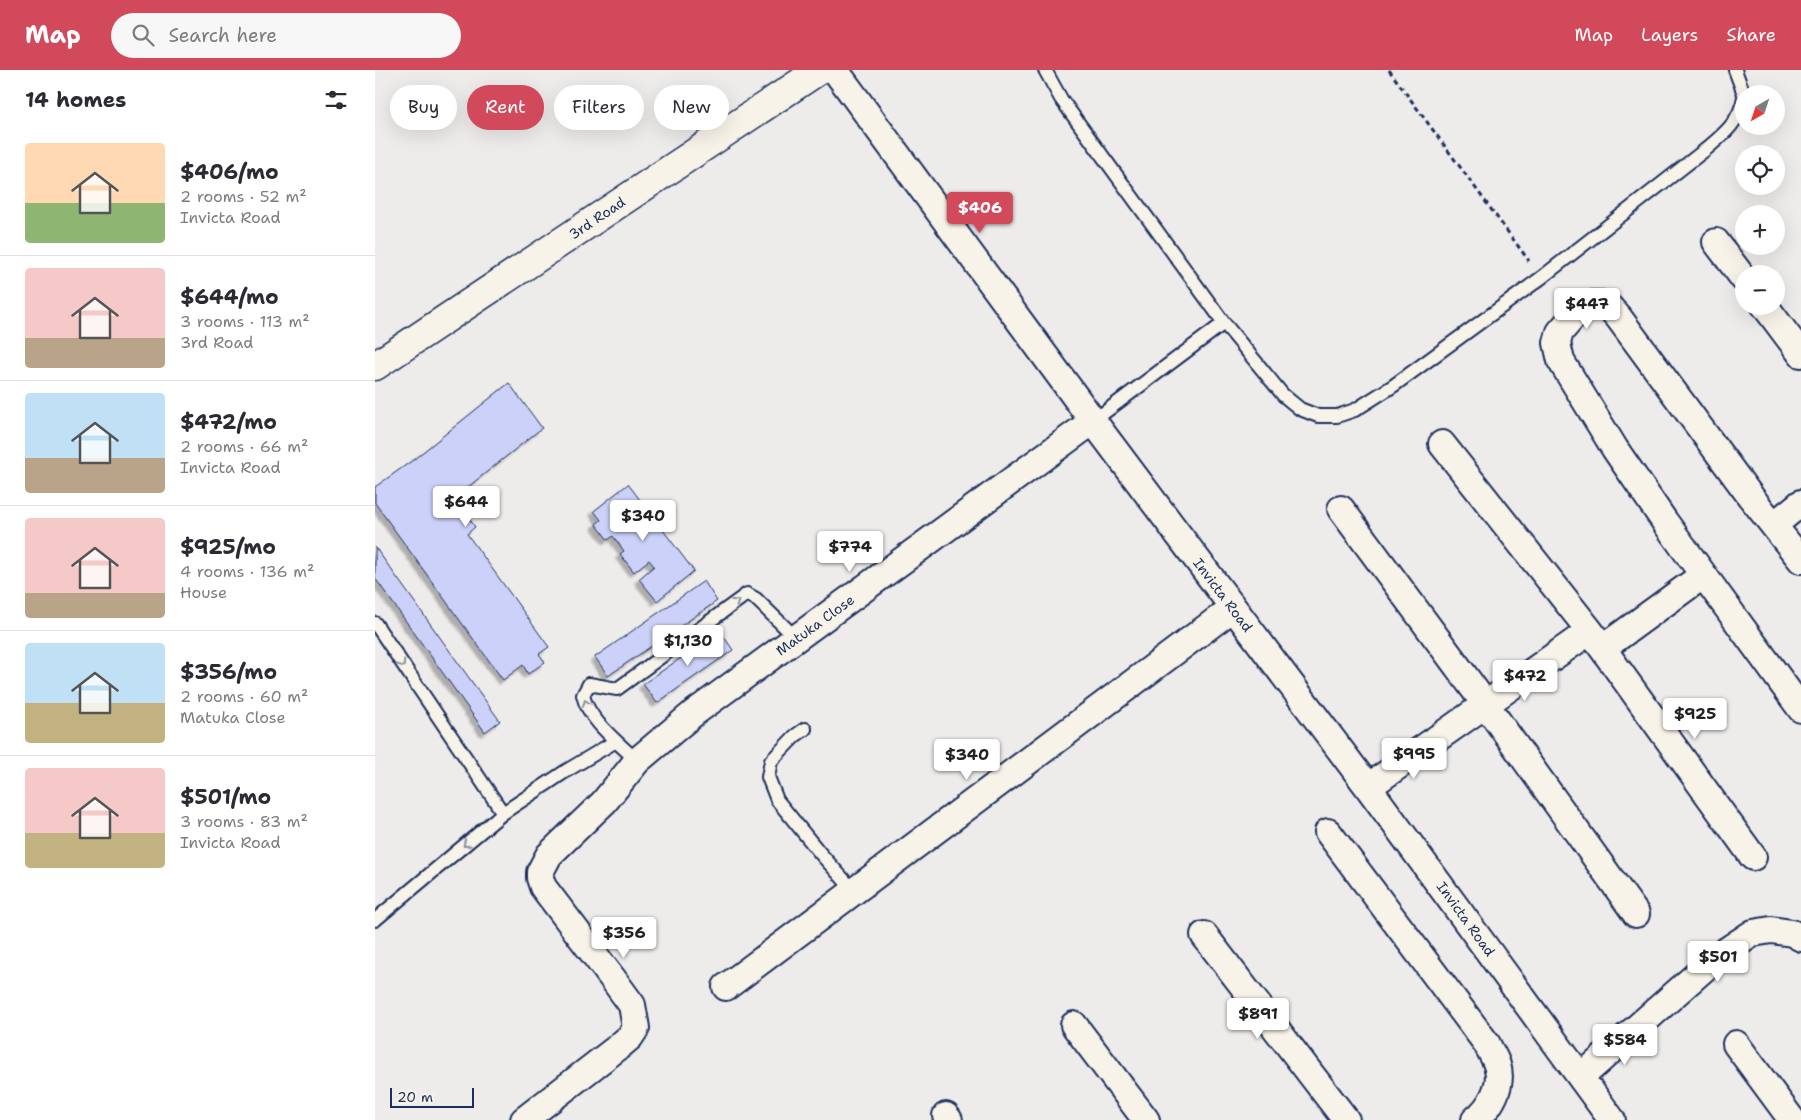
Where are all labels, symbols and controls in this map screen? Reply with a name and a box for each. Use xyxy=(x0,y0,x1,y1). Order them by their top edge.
search box xyxy=(111,13,461,58)
text: Map xyxy=(25,19,81,51)
icon: search xyxy=(129,21,157,49)
text: Search here xyxy=(169,23,277,48)
text: Map xyxy=(1575,23,1613,47)
text: Layers xyxy=(1641,23,1698,47)
text: Share xyxy=(1726,23,1776,47)
chip: Buy xyxy=(390,85,457,130)
chip: Rent xyxy=(467,85,544,130)
chip: Filters xyxy=(554,85,644,130)
chip: New xyxy=(654,85,729,130)
north arrow xyxy=(1735,85,1785,135)
map controls xyxy=(1735,85,1785,315)
text: 14 homes xyxy=(25,86,126,114)
icon: filters xyxy=(322,86,350,114)
button: locate xyxy=(1735,145,1785,195)
text: $406/mo xyxy=(180,158,279,186)
icon: home xyxy=(65,163,125,223)
text: 2 rooms · 52 m² xyxy=(180,186,307,207)
pin: $406 xyxy=(950,191,1010,234)
street label: 3rd Road xyxy=(565,193,629,243)
text: $406 xyxy=(958,197,1002,218)
button: + xyxy=(1735,205,1785,255)
text: Invicta Road xyxy=(180,207,281,228)
button: − xyxy=(1735,265,1785,315)
text: $644/mo xyxy=(180,283,279,311)
icon: home xyxy=(65,288,125,348)
pin: $447 xyxy=(1557,288,1617,330)
text: $447 xyxy=(1565,293,1609,314)
text: 3 rooms · 113 m² xyxy=(180,311,310,332)
text: 3rd Road xyxy=(180,332,253,353)
text: $472/mo xyxy=(180,408,277,436)
icon: home xyxy=(65,413,125,473)
text: 2 rooms · 66 m² xyxy=(180,436,308,457)
text: Invicta Road xyxy=(180,457,281,478)
pin: $644 xyxy=(436,486,496,528)
text: $644 xyxy=(444,491,488,512)
pin: $340 xyxy=(613,500,673,542)
text: $340 xyxy=(621,505,665,526)
pin: $774 xyxy=(820,530,880,573)
text: $925/mo xyxy=(180,533,276,561)
text: $774 xyxy=(828,536,872,557)
icon: home xyxy=(65,538,125,598)
street label: Invicta Road xyxy=(1189,554,1257,636)
text: 4 rooms · 136 m² xyxy=(180,561,314,582)
text: House xyxy=(180,582,227,603)
street label: Matuka Close xyxy=(772,591,858,659)
one-way arrow xyxy=(730,599,739,608)
pin: $1,130 xyxy=(647,624,729,667)
text: $1,130 xyxy=(663,630,713,651)
text: $356/mo xyxy=(180,658,277,686)
one-way arrow xyxy=(396,658,405,668)
pin: $472 xyxy=(1495,660,1555,702)
icon: home xyxy=(65,663,125,723)
text: $472 xyxy=(1504,665,1547,686)
text: 2 rooms · 60 m² xyxy=(180,686,308,707)
pin: $925 xyxy=(1665,698,1725,740)
one-way arrow xyxy=(582,699,592,708)
text: $925 xyxy=(1674,703,1716,724)
text: Matuka Close xyxy=(180,707,286,728)
pin: $340 xyxy=(937,738,997,781)
pin: $995 xyxy=(1384,738,1444,780)
text: $995 xyxy=(1393,743,1435,764)
text: $340 xyxy=(945,744,989,765)
text: $501/mo xyxy=(180,783,271,811)
icon: home xyxy=(65,788,125,848)
text: 3 rooms · 83 m² xyxy=(180,811,308,832)
text: Invicta Road xyxy=(180,832,281,853)
one-way arrow xyxy=(462,838,471,847)
street label: Invicta Road xyxy=(1433,878,1499,960)
pin: $356 xyxy=(594,916,654,959)
text: $356 xyxy=(602,922,646,943)
pin: $501 xyxy=(1688,940,1748,983)
text: $501 xyxy=(1698,946,1738,967)
pin: $891 xyxy=(1228,998,1288,1040)
text: $891 xyxy=(1238,1003,1278,1024)
pin: $584 xyxy=(1595,1024,1655,1066)
text: $584 xyxy=(1603,1029,1647,1050)
scale bar xyxy=(390,1085,474,1108)
text: 20 m xyxy=(397,1088,433,1106)

